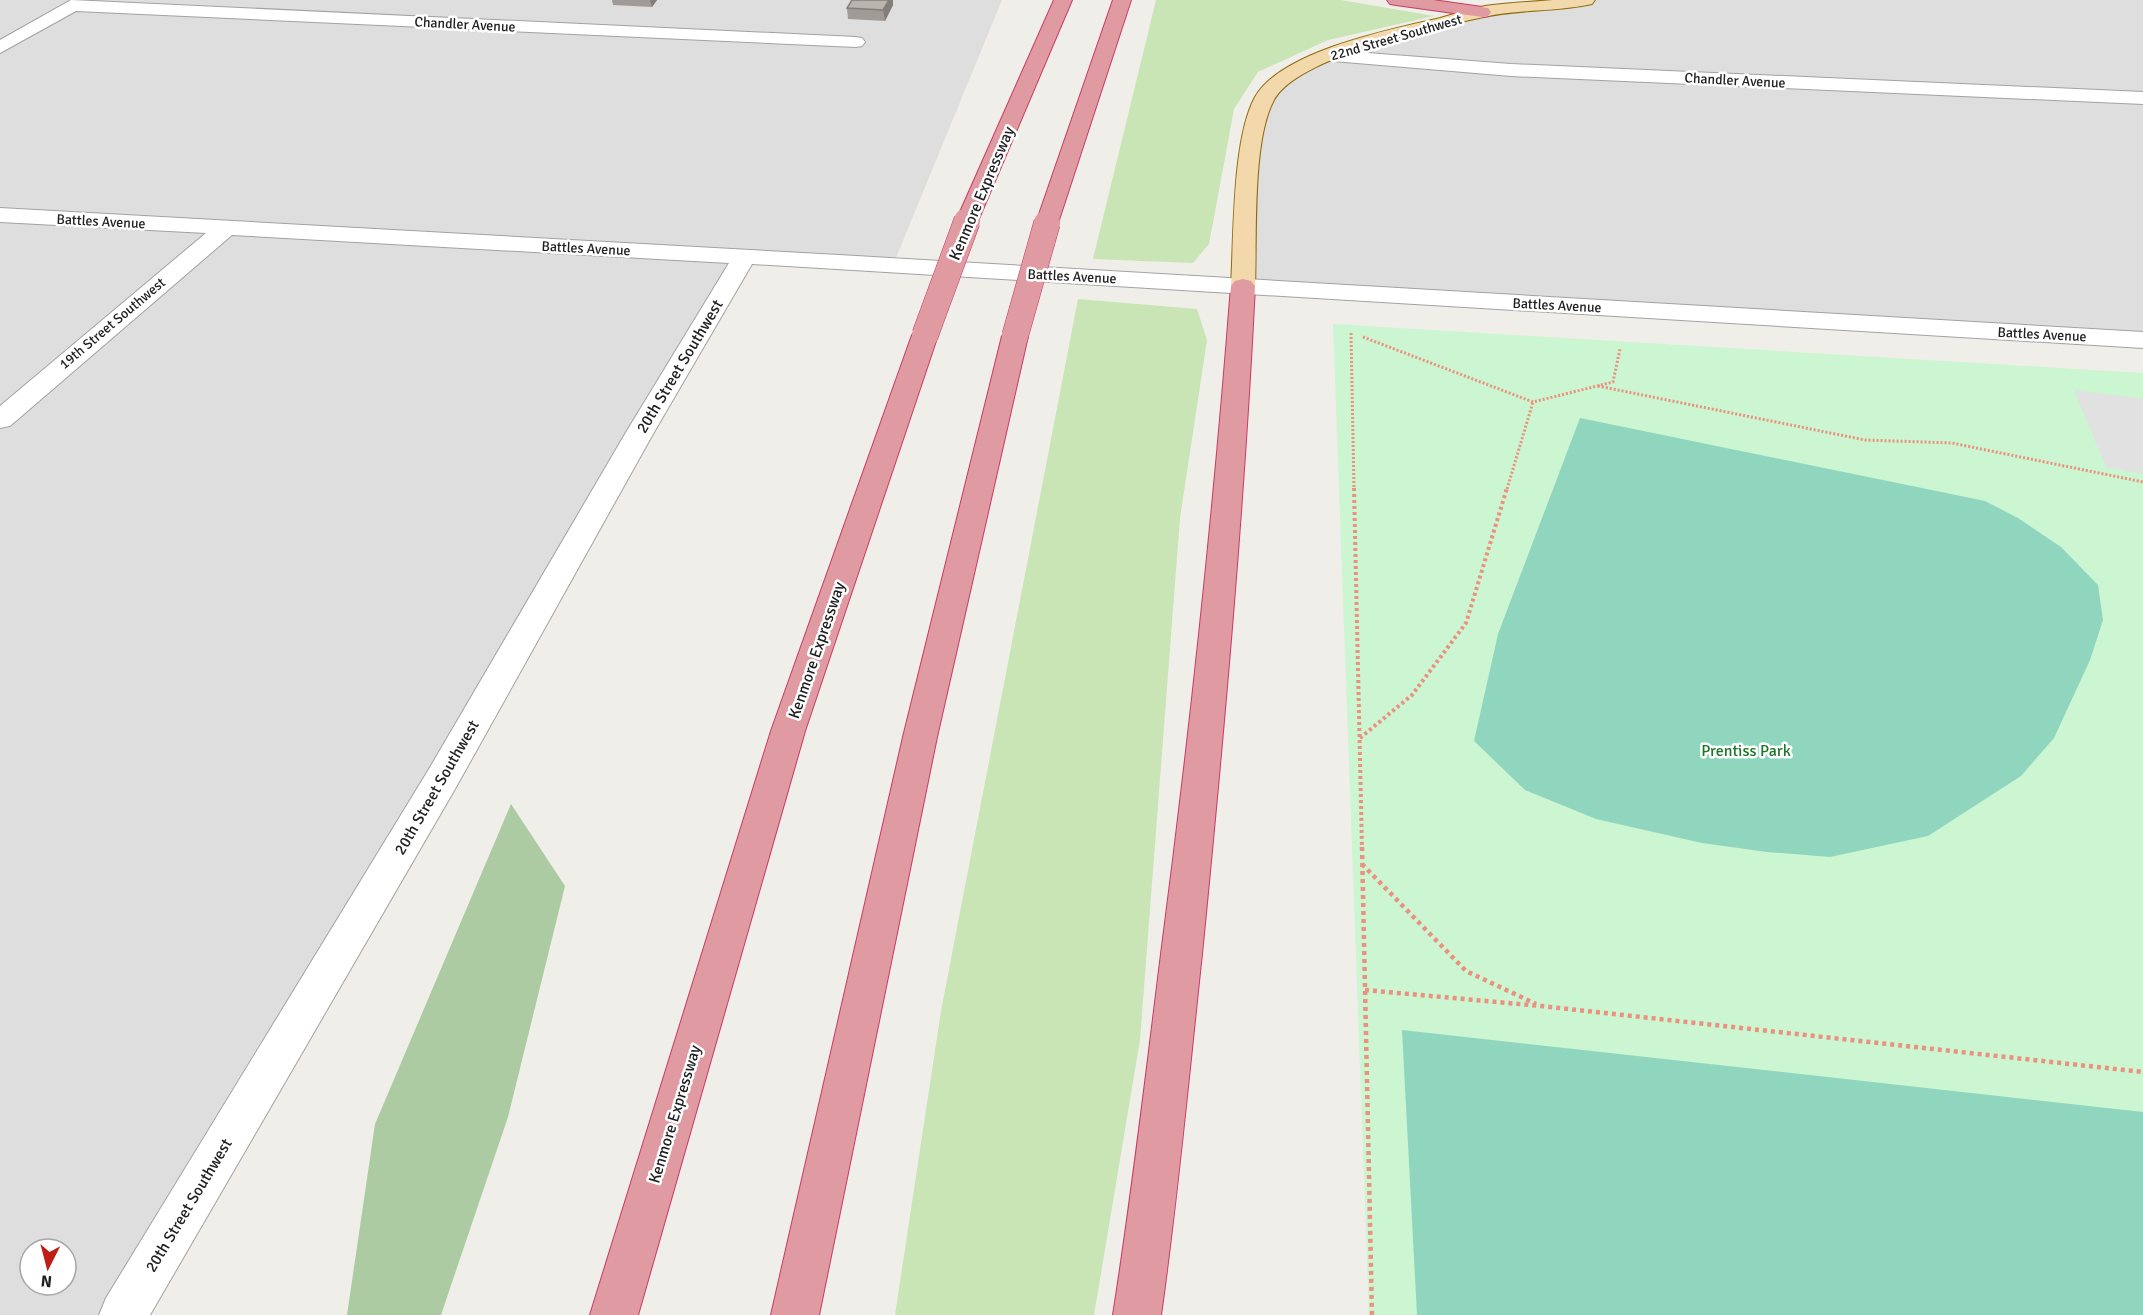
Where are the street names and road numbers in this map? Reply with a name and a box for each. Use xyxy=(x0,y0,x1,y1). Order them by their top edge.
street label: 22nd Street Southwest xyxy=(1329,11,1464,64)
street label: Chandler Avenue xyxy=(414,13,516,36)
street label: Chandler Avenue xyxy=(1684,69,1786,92)
street label: Kenmore Expressway xyxy=(945,123,1019,263)
street label: Battles Avenue xyxy=(56,211,146,232)
street label: Battles Avenue xyxy=(541,238,631,259)
street label: Battles Avenue xyxy=(1027,266,1117,287)
street label: 19th Street Southwest xyxy=(56,274,169,373)
street label: Battles Avenue xyxy=(1512,295,1602,316)
street label: 20th Street Southwest xyxy=(632,296,728,437)
street label: Battles Avenue xyxy=(1997,324,2087,345)
street label: Kenmore Expressway xyxy=(784,579,850,721)
street label: 20th Street Southwest xyxy=(390,716,484,858)
street label: Kenmore Expressway xyxy=(644,1042,706,1186)
street label: 20th Street Southwest xyxy=(141,1135,237,1276)

